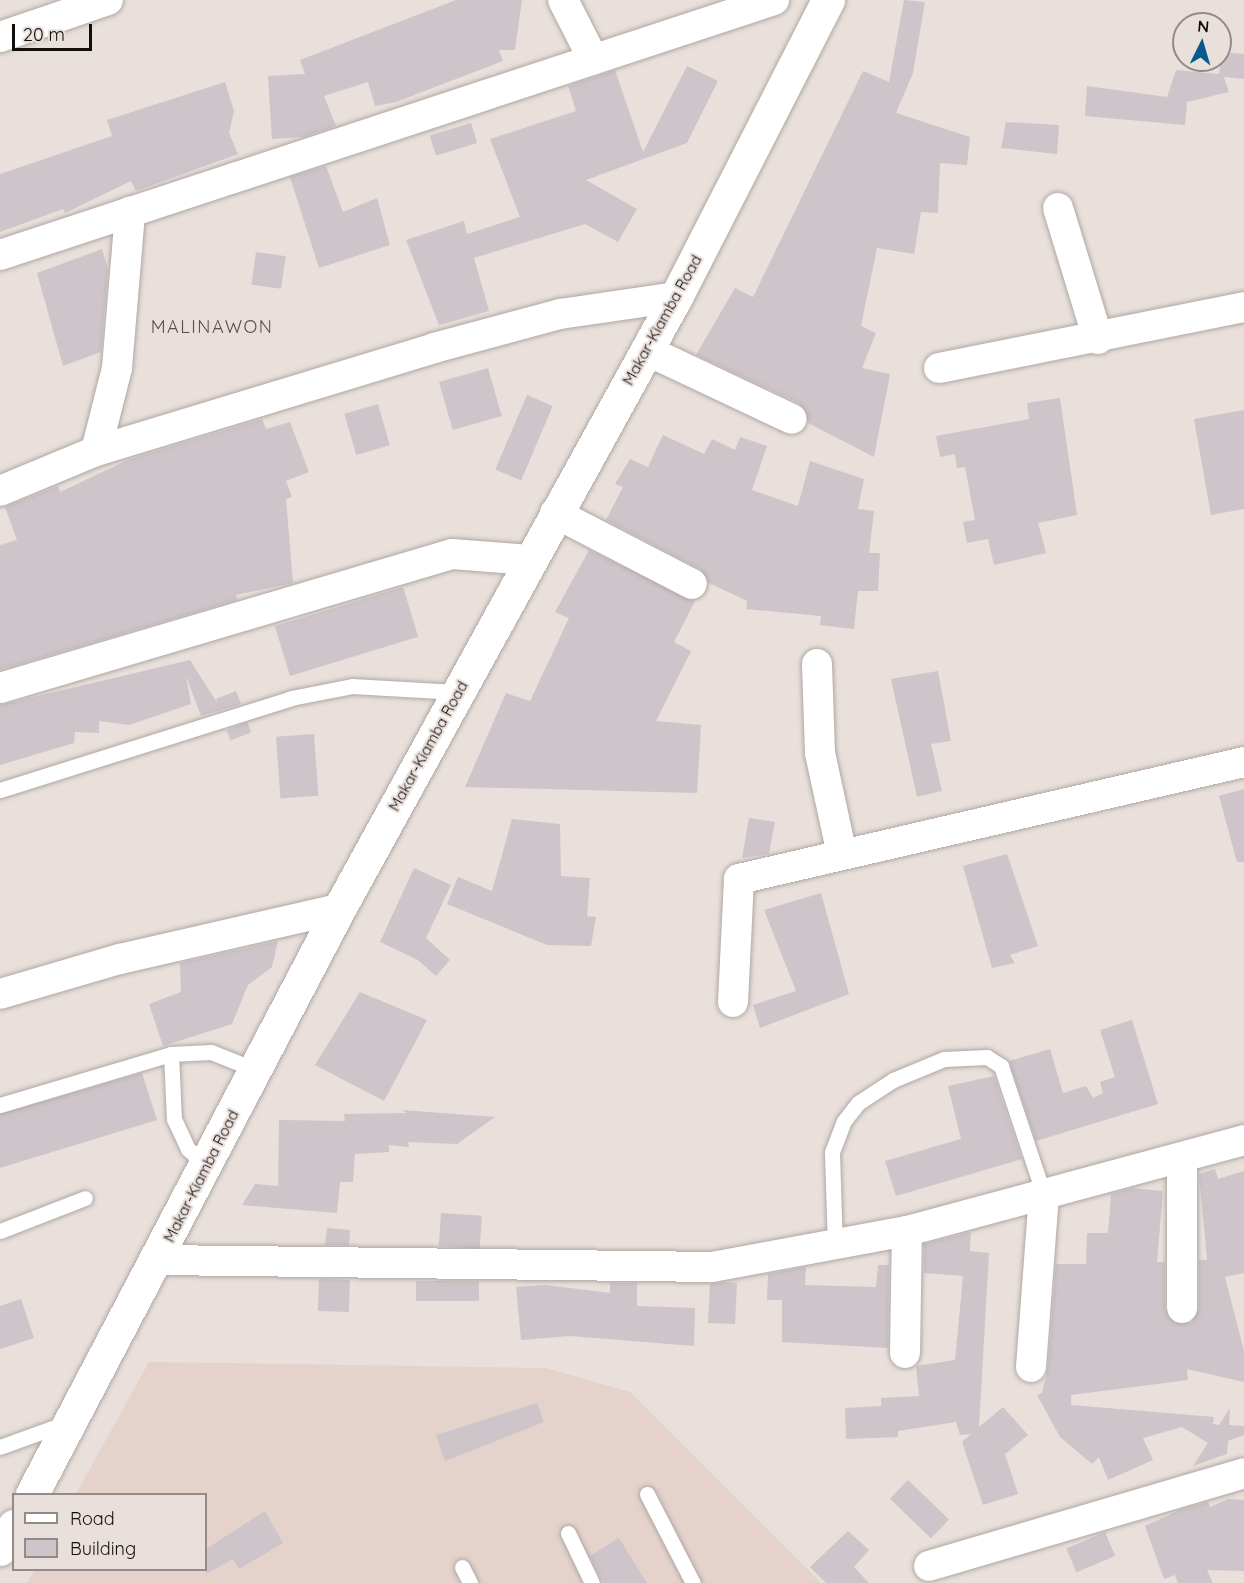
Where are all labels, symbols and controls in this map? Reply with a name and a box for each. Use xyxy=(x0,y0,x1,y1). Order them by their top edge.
scale bar xyxy=(15,12,94,50)
north arrow xyxy=(1172,12,1232,72)
text: N xyxy=(1197,16,1210,37)
text: 20 m xyxy=(23,23,65,46)
street label: Makar-Kiamba Road xyxy=(619,252,705,388)
district label: MALINAWON xyxy=(151,316,273,338)
street label: Makar-Kiamba Road xyxy=(385,678,471,814)
street label: Makar-Kiamba Road xyxy=(160,1107,242,1245)
legend xyxy=(12,1493,207,1571)
text: Road xyxy=(70,1507,115,1530)
text: Building xyxy=(70,1537,136,1560)

